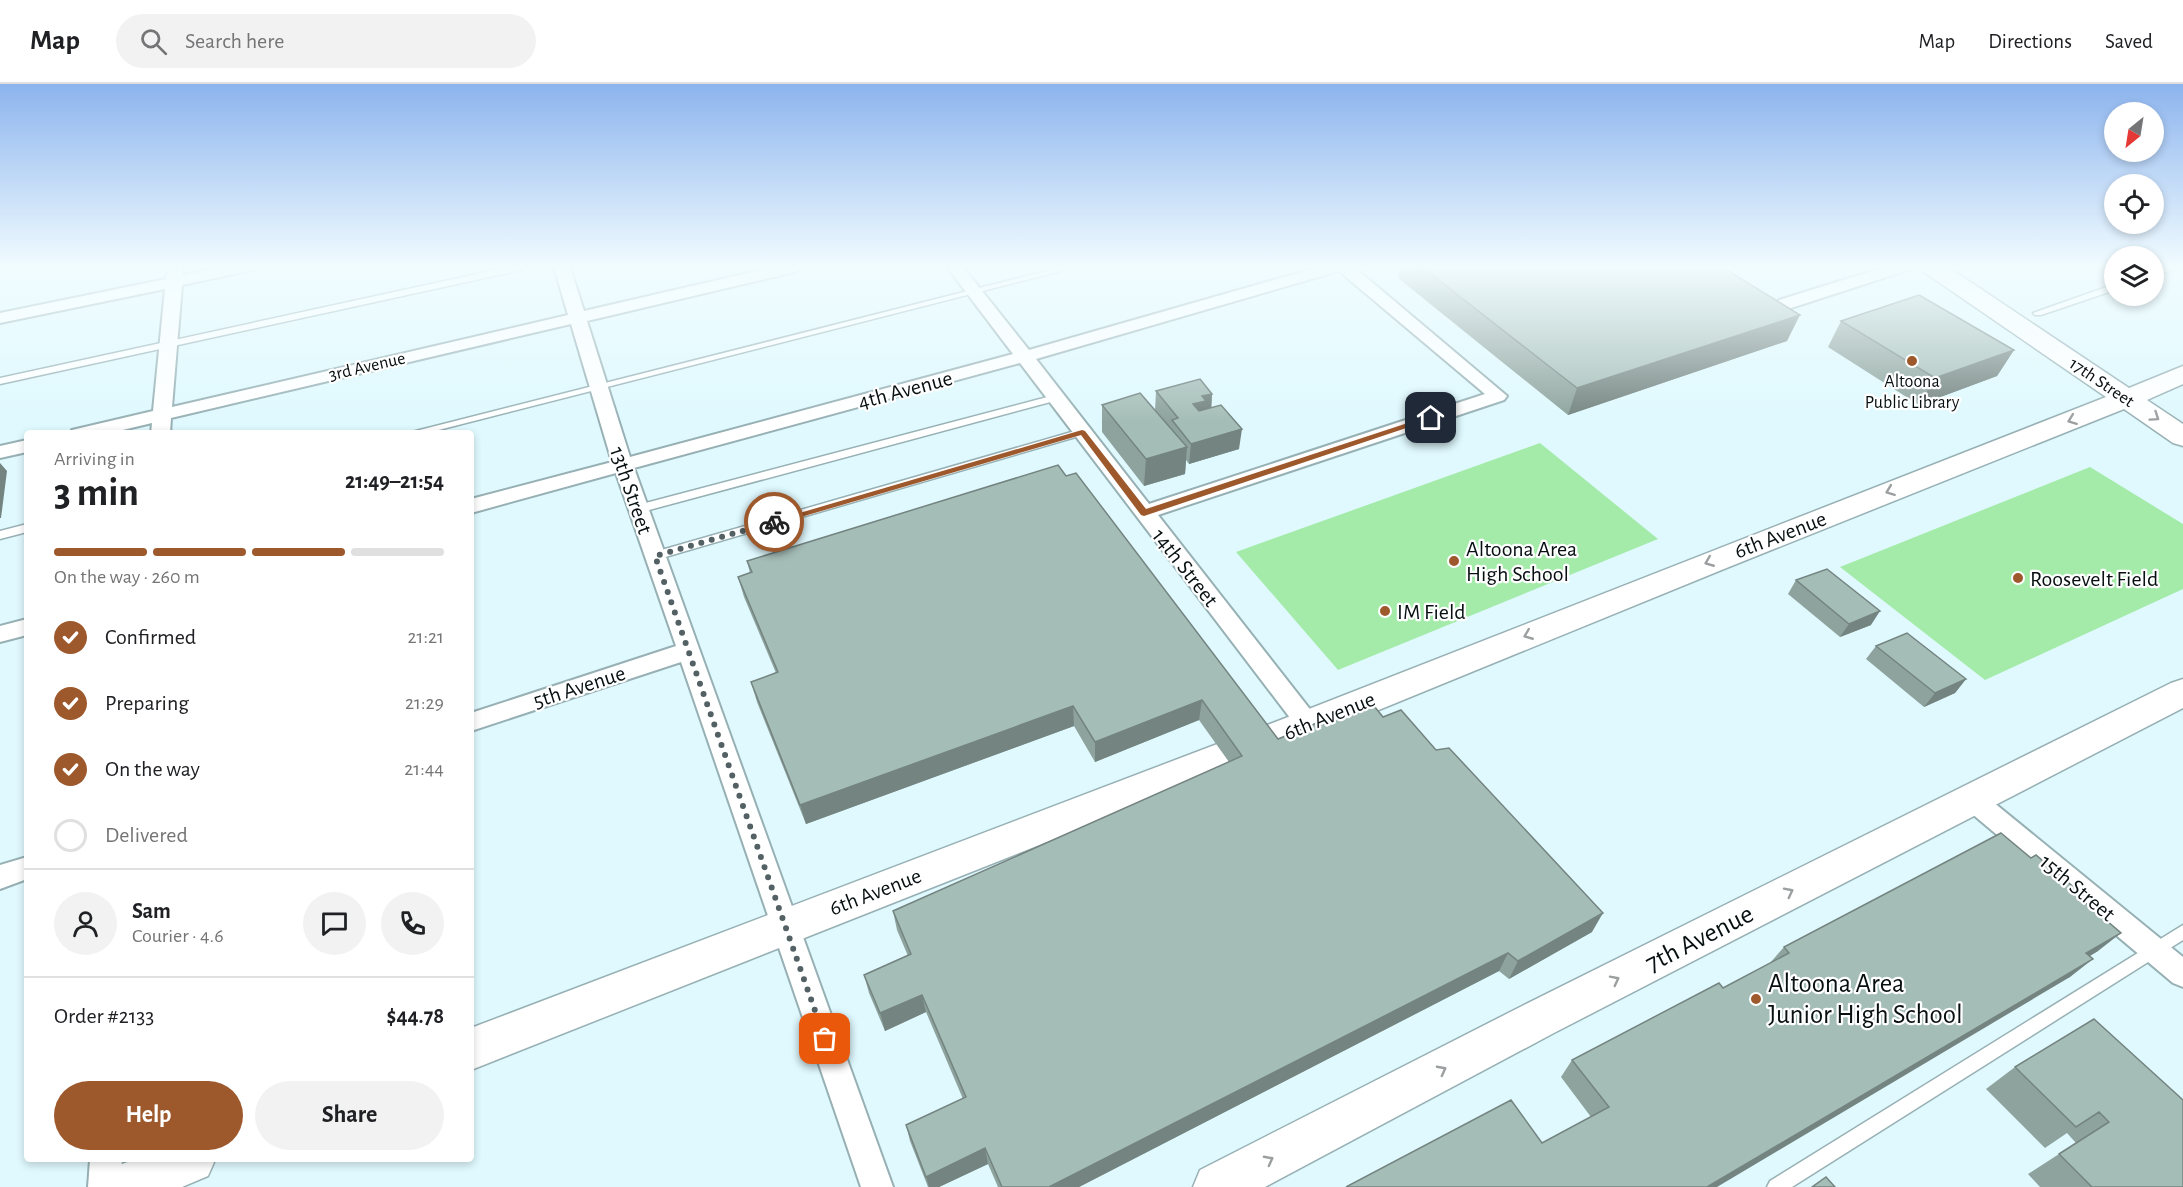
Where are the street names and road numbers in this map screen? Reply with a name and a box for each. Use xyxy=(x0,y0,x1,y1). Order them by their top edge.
street label: 3rd Avenue xyxy=(327,349,407,385)
street label: 17th Street xyxy=(2066,355,2137,411)
street label: 4th Avenue xyxy=(856,367,955,413)
street label: 13th Street xyxy=(606,444,656,537)
street label: 6th Avenue xyxy=(1731,507,1829,563)
street label: 14th Street xyxy=(1148,525,1222,611)
street label: 5th Avenue xyxy=(531,662,628,712)
street label: 6th Avenue xyxy=(1280,688,1378,744)
street label: 15th Street xyxy=(2036,850,2119,925)
street label: 6th Avenue xyxy=(826,864,924,920)
street label: 7th Avenue xyxy=(1641,900,1758,977)

